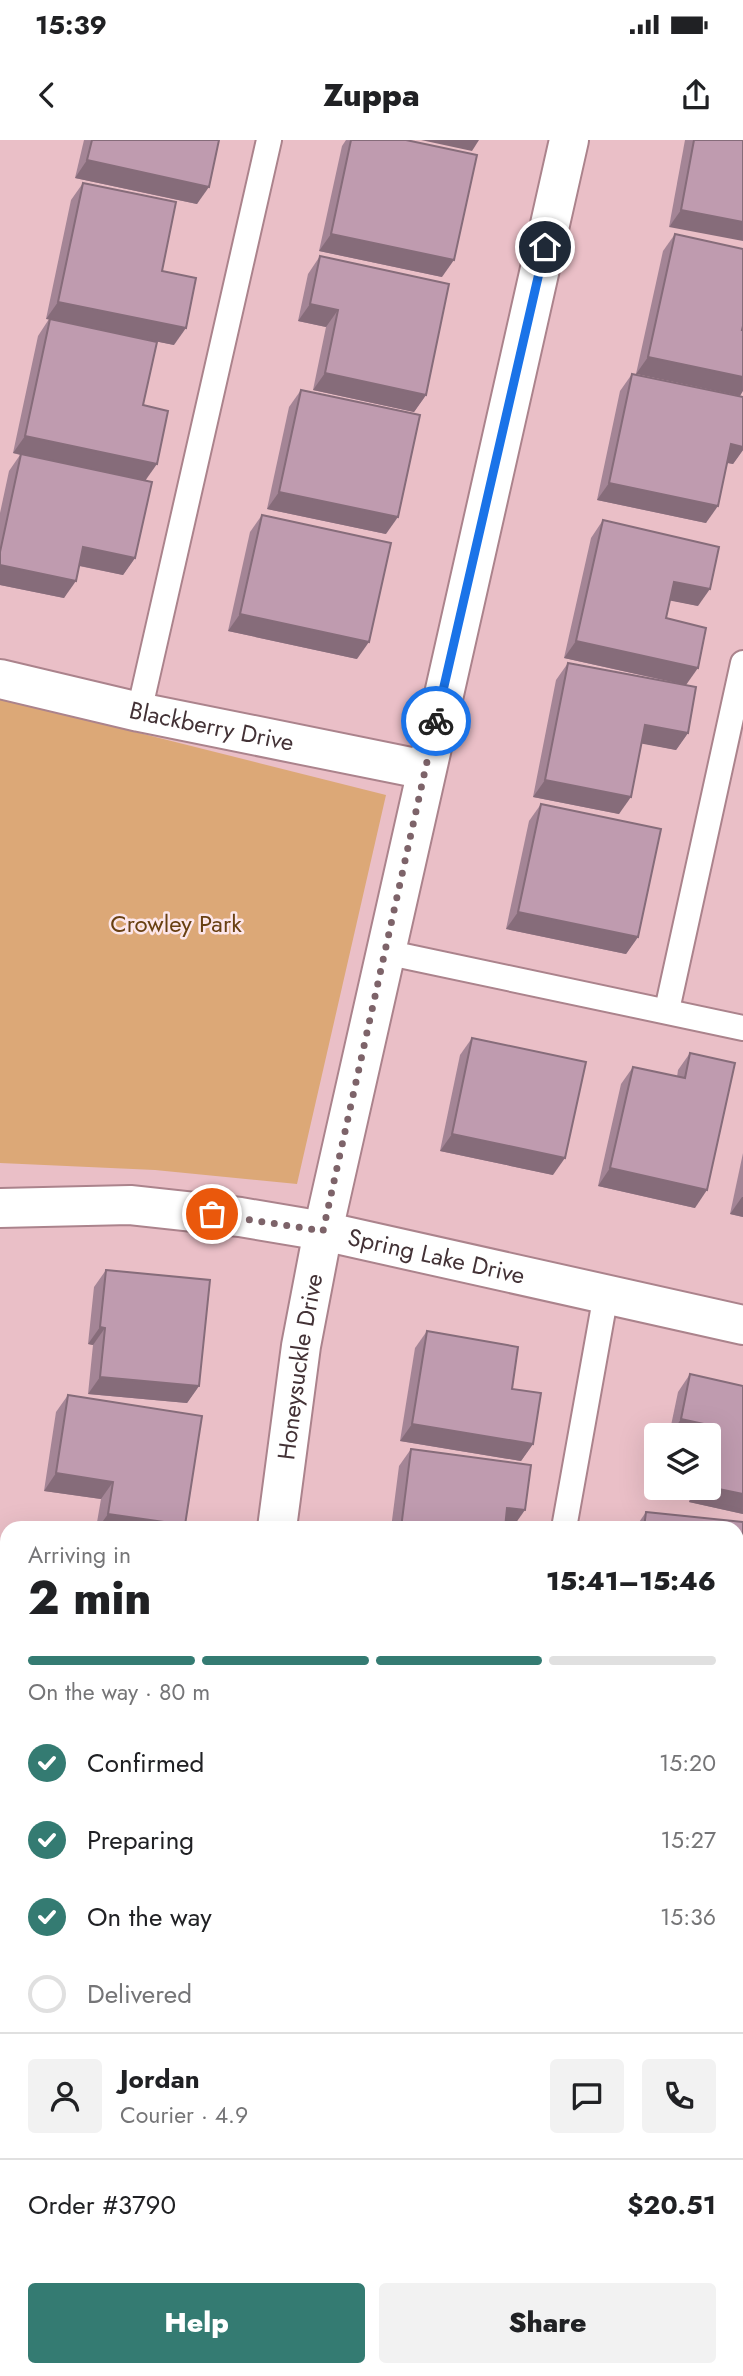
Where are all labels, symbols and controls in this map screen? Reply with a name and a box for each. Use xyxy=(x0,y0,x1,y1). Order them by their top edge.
text: 15:39 xyxy=(35,6,107,44)
text: Zuppa xyxy=(323,72,420,118)
icon: back xyxy=(28,76,66,114)
icon: share xyxy=(677,76,715,114)
pin xyxy=(515,217,575,277)
icon: home xyxy=(526,228,564,266)
courier xyxy=(401,686,471,756)
street label: Blackberry Drive xyxy=(126,692,297,760)
icon: bike xyxy=(417,702,455,740)
park label: Crowley Park xyxy=(110,906,242,941)
pin xyxy=(182,1184,242,1244)
icon: bag xyxy=(193,1195,231,1233)
street label: Spring Lake Drive xyxy=(345,1219,528,1293)
street label: Honeysuckle Drive xyxy=(268,1270,332,1462)
map controls xyxy=(644,1423,721,1500)
button: layers xyxy=(644,1423,721,1500)
text: Arriving in xyxy=(28,1538,131,1572)
text: 15:41–15:46 xyxy=(546,1562,716,1600)
text: 2 min xyxy=(28,1565,152,1631)
text: On the way · 80 m xyxy=(28,1675,210,1709)
icon: check xyxy=(28,1744,66,1782)
text: Confirmed xyxy=(87,1744,204,1782)
text: 15:20 xyxy=(659,1746,716,1780)
icon: check xyxy=(28,1821,66,1859)
text: Preparing xyxy=(87,1821,194,1859)
text: 15:27 xyxy=(661,1823,716,1857)
icon: check xyxy=(28,1898,66,1936)
text: On the way xyxy=(87,1898,212,1936)
text: 15:36 xyxy=(660,1900,716,1934)
text: Delivered xyxy=(87,1975,192,2013)
button: person xyxy=(28,2059,102,2133)
button: chat xyxy=(550,2059,624,2133)
button: phone xyxy=(642,2059,716,2133)
text: Jordan xyxy=(120,2060,200,2098)
text: Courier · 4.9 xyxy=(120,2098,248,2132)
text: Order #3790 xyxy=(28,2186,176,2224)
text: $20.51 xyxy=(627,2186,716,2224)
button: Help xyxy=(28,2283,365,2363)
button: Share xyxy=(379,2283,716,2363)

